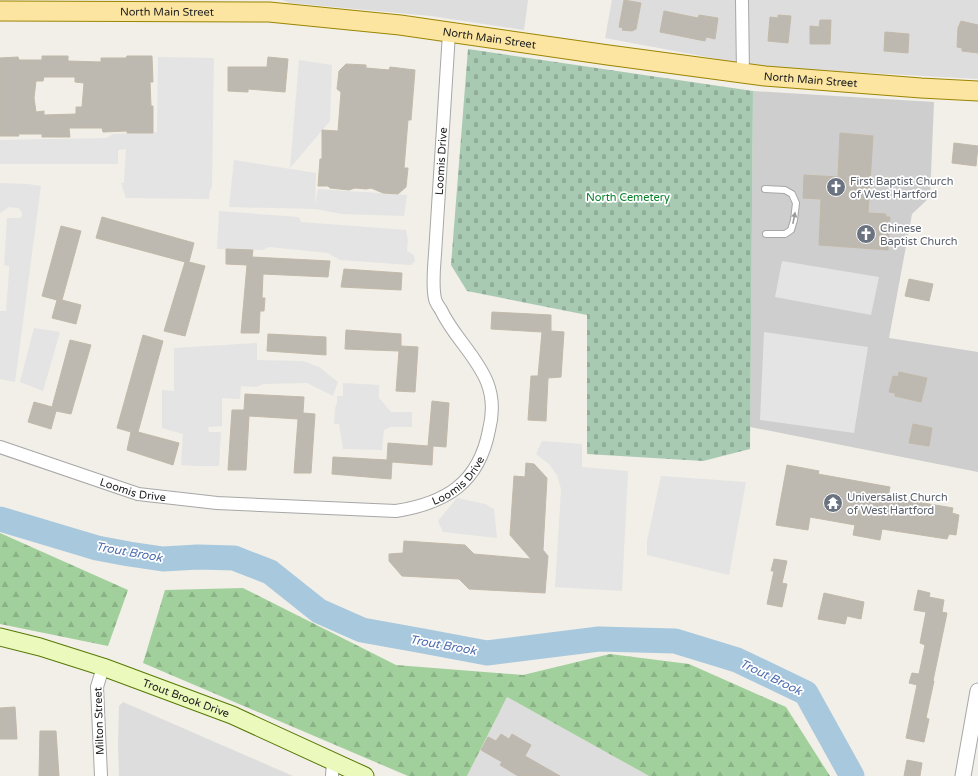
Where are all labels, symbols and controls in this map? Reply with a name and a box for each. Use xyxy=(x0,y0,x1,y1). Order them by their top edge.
street label: North Main Street xyxy=(120,5,214,18)
street label: North Main Street xyxy=(442,25,537,51)
street label: North Main Street xyxy=(763,69,858,90)
street label: Loomis Drive xyxy=(432,127,450,196)
place label: First Baptist Church of West Hartford xyxy=(850,175,953,201)
church icon: First Baptist Church of West Hartford xyxy=(825,176,847,198)
park label: North Cemetery xyxy=(586,191,670,204)
one-way arrow xyxy=(791,211,797,224)
place label: Chinese Baptist Church xyxy=(880,222,958,248)
church icon: Chinese Baptist Church xyxy=(855,223,877,245)
street label: Loomis Drive xyxy=(430,454,487,508)
street label: Loomis Drive xyxy=(98,475,167,504)
place label: Universalist Church of West Hartford xyxy=(847,491,948,517)
temple icon: Universalist Church of West Hartford xyxy=(822,492,844,514)
water label: Trout Brook xyxy=(95,539,165,565)
water label: Trout Brook xyxy=(409,632,479,658)
water label: Trout Brook xyxy=(738,656,806,699)
street label: Trout Brook Drive xyxy=(141,676,231,720)
street label: Milton Street xyxy=(91,687,107,755)

